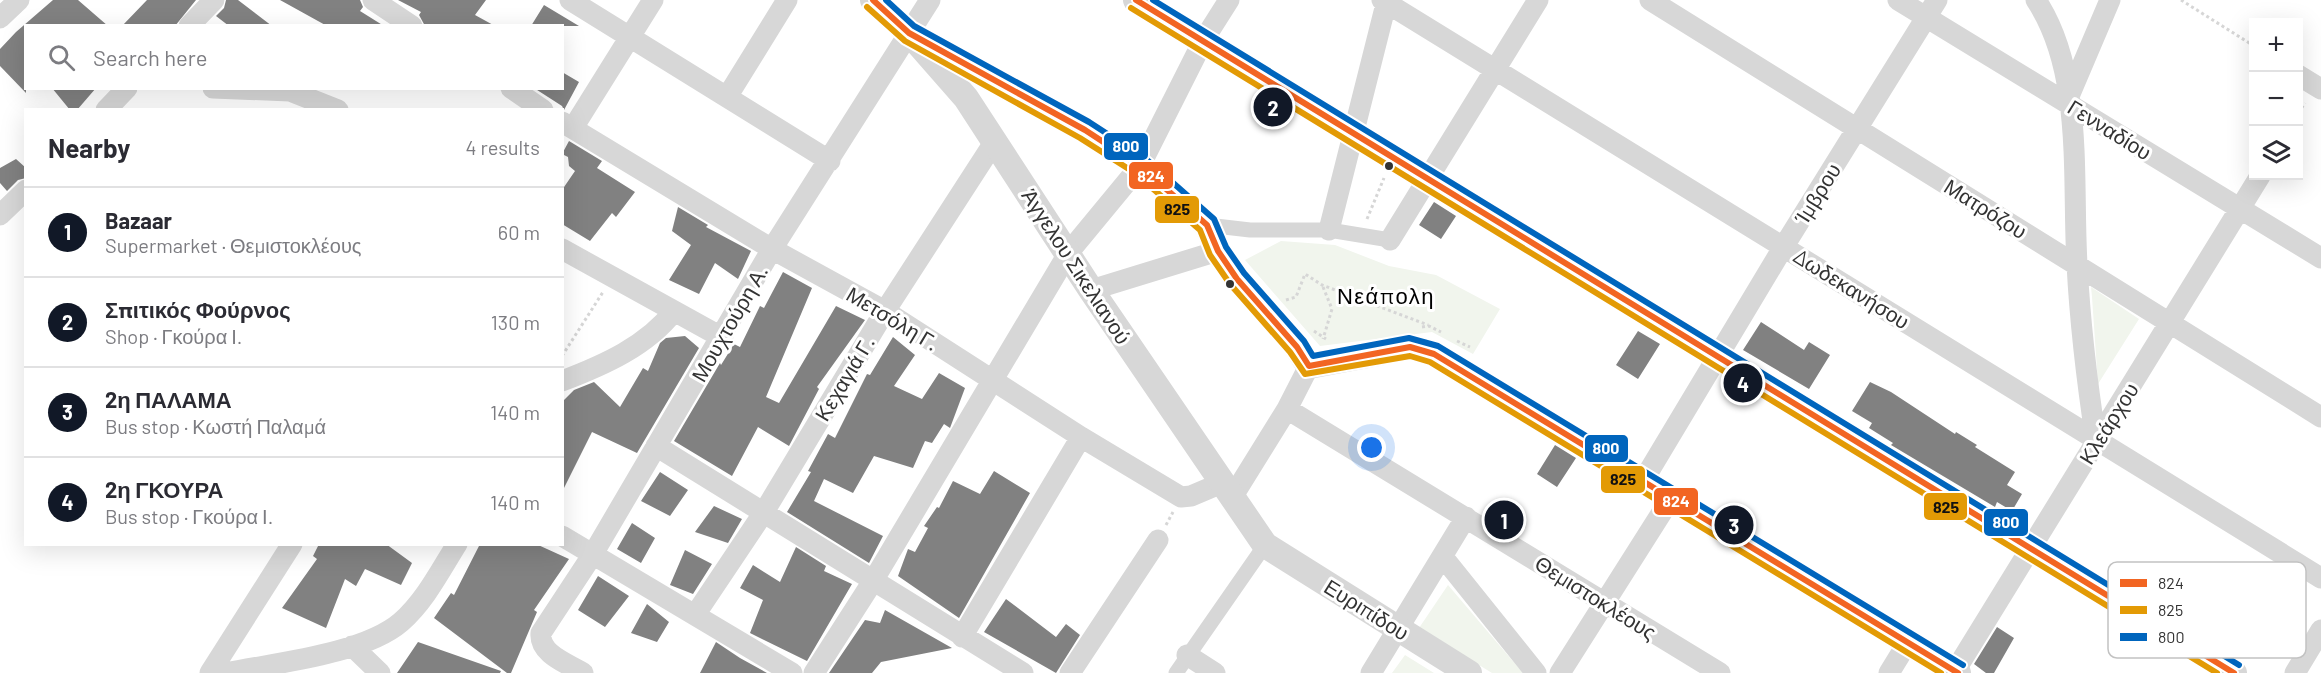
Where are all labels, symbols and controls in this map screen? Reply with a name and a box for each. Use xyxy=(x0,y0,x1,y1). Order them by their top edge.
map controls xyxy=(2249,18,2303,180)
button: + xyxy=(2249,18,2303,72)
search box xyxy=(24,24,564,90)
icon: search xyxy=(45,41,78,74)
text: Search here xyxy=(93,44,207,70)
button: − xyxy=(2249,72,2303,126)
pin: 2 xyxy=(1254,84,1292,130)
street label: Γενναδίου xyxy=(2064,94,2156,164)
button: layers xyxy=(2249,126,2303,180)
text: Nearby xyxy=(48,132,130,163)
line badge: 800 xyxy=(1103,132,1149,161)
text: 4 results xyxy=(465,135,540,159)
text: 800 xyxy=(1113,136,1139,155)
street label: Ίμβρου xyxy=(1788,158,1845,229)
unlabelled marker xyxy=(1383,160,1395,172)
line badge: 824 xyxy=(1128,161,1174,190)
text: 824 xyxy=(1137,166,1165,185)
street label: Ματρόζου xyxy=(1940,173,2032,243)
street label: Άγγελου Σικελιανού xyxy=(1017,184,1137,348)
line badge: 825 xyxy=(1154,195,1200,224)
text: 825 xyxy=(1164,199,1190,218)
text: Bazaar xyxy=(105,207,172,233)
text: 1 xyxy=(64,220,71,244)
text: 60 m xyxy=(498,220,540,244)
text: Supermarket · Θεμιστοκλέους xyxy=(105,233,361,257)
street label: Δωδεκανήσου xyxy=(1790,243,1914,333)
street label: Μουχτούρη Α. xyxy=(686,260,772,386)
unlabelled marker xyxy=(1224,278,1236,290)
street label: Μετσόλη Γ. xyxy=(842,281,944,355)
district label: Νεάπολη xyxy=(1337,282,1435,309)
text: Σπιτικός Φούρνος xyxy=(105,296,291,322)
text: 2 xyxy=(62,310,73,334)
text: 130 m xyxy=(491,310,540,334)
text: Shop · Γκούρα Ι. xyxy=(105,324,242,348)
street label: Κεχαγιά Γ. xyxy=(809,331,879,425)
pin: 4 xyxy=(1724,360,1762,406)
street label: Κλεάρχου xyxy=(2073,378,2143,468)
text: 2η ΠΑΛΑΜΑ xyxy=(105,386,232,412)
text: 3 xyxy=(62,400,73,424)
text: 140 m xyxy=(490,400,540,424)
text: Bus stop · Κωστή Παλαμά xyxy=(105,414,326,438)
your location xyxy=(1357,433,1386,462)
line badge: 800 xyxy=(1584,434,1629,463)
text: 800 xyxy=(1593,438,1619,457)
line badge: 825 xyxy=(1600,465,1646,494)
text: 825 xyxy=(1610,469,1636,488)
text: 2η ΓΚΟΥΡΑ xyxy=(105,476,223,502)
line badge: 824 xyxy=(1653,487,1699,516)
text: 4 xyxy=(61,490,74,514)
text: 140 m xyxy=(490,490,540,514)
text: 824 xyxy=(1662,491,1690,510)
line badge: 825 xyxy=(1923,492,1968,521)
text: 825 xyxy=(1933,497,1959,516)
pin: 1 xyxy=(1484,498,1524,542)
pin: 3 xyxy=(1714,502,1754,548)
text: Bus stop · Γκούρα Ι. xyxy=(105,504,273,528)
line badge: 800 xyxy=(1983,508,2029,537)
text: 800 xyxy=(1993,512,2019,531)
street label: Θεμιστοκλέους xyxy=(1531,550,1661,644)
legend xyxy=(2108,562,2306,658)
street label: Ευριπίδου xyxy=(1320,573,1414,645)
text: 824 xyxy=(2158,573,2184,592)
text: 825 xyxy=(2158,600,2183,619)
text: 800 xyxy=(2158,627,2184,646)

